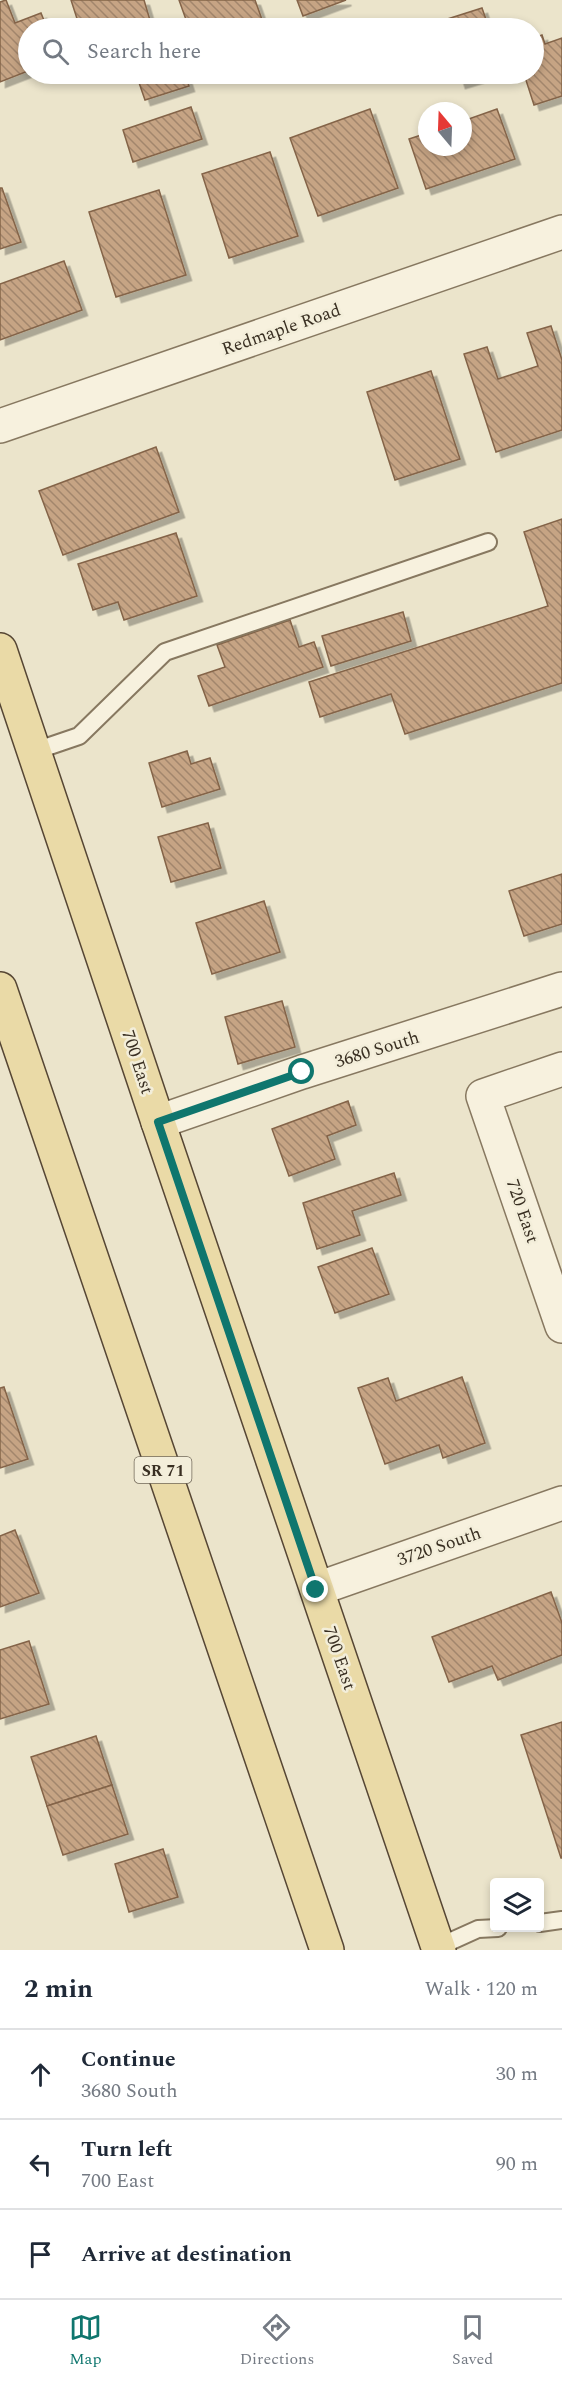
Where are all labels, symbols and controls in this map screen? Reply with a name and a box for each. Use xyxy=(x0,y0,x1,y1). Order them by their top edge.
search box xyxy=(18,18,544,84)
icon: search xyxy=(39,35,72,68)
text: Search here xyxy=(87,35,201,68)
north arrow xyxy=(418,102,472,156)
street label: Redmaple Road xyxy=(218,296,344,362)
street label: 3680 South xyxy=(332,1024,423,1075)
street label: 700 East xyxy=(114,1027,161,1098)
route start xyxy=(288,1058,314,1084)
street label: 720 East xyxy=(499,1176,546,1247)
road number: SR 71 xyxy=(134,1457,192,1483)
street label: 3720 South xyxy=(394,1520,485,1573)
route end xyxy=(302,1576,328,1602)
street label: 700 East xyxy=(316,1623,363,1694)
map controls xyxy=(490,1878,544,1932)
button: layers xyxy=(490,1878,544,1932)
text: 2 min xyxy=(24,1969,93,2009)
text: Walk · 120 m xyxy=(425,1974,538,2004)
text: Continue xyxy=(81,2043,176,2076)
icon: ahead xyxy=(24,2058,57,2091)
text: 30 m xyxy=(496,2059,538,2089)
text: 3680 South xyxy=(81,2076,178,2106)
text: Turn left xyxy=(81,2133,173,2166)
icon: left xyxy=(24,2148,57,2181)
text: 90 m xyxy=(496,2149,538,2179)
text: 700 East xyxy=(81,2166,154,2196)
icon: arrive xyxy=(24,2238,57,2271)
text: Arrive at destination xyxy=(81,2238,292,2271)
tab: Map xyxy=(69,2311,102,2371)
tab: Directions xyxy=(240,2311,314,2371)
tab: Saved xyxy=(452,2311,493,2371)

